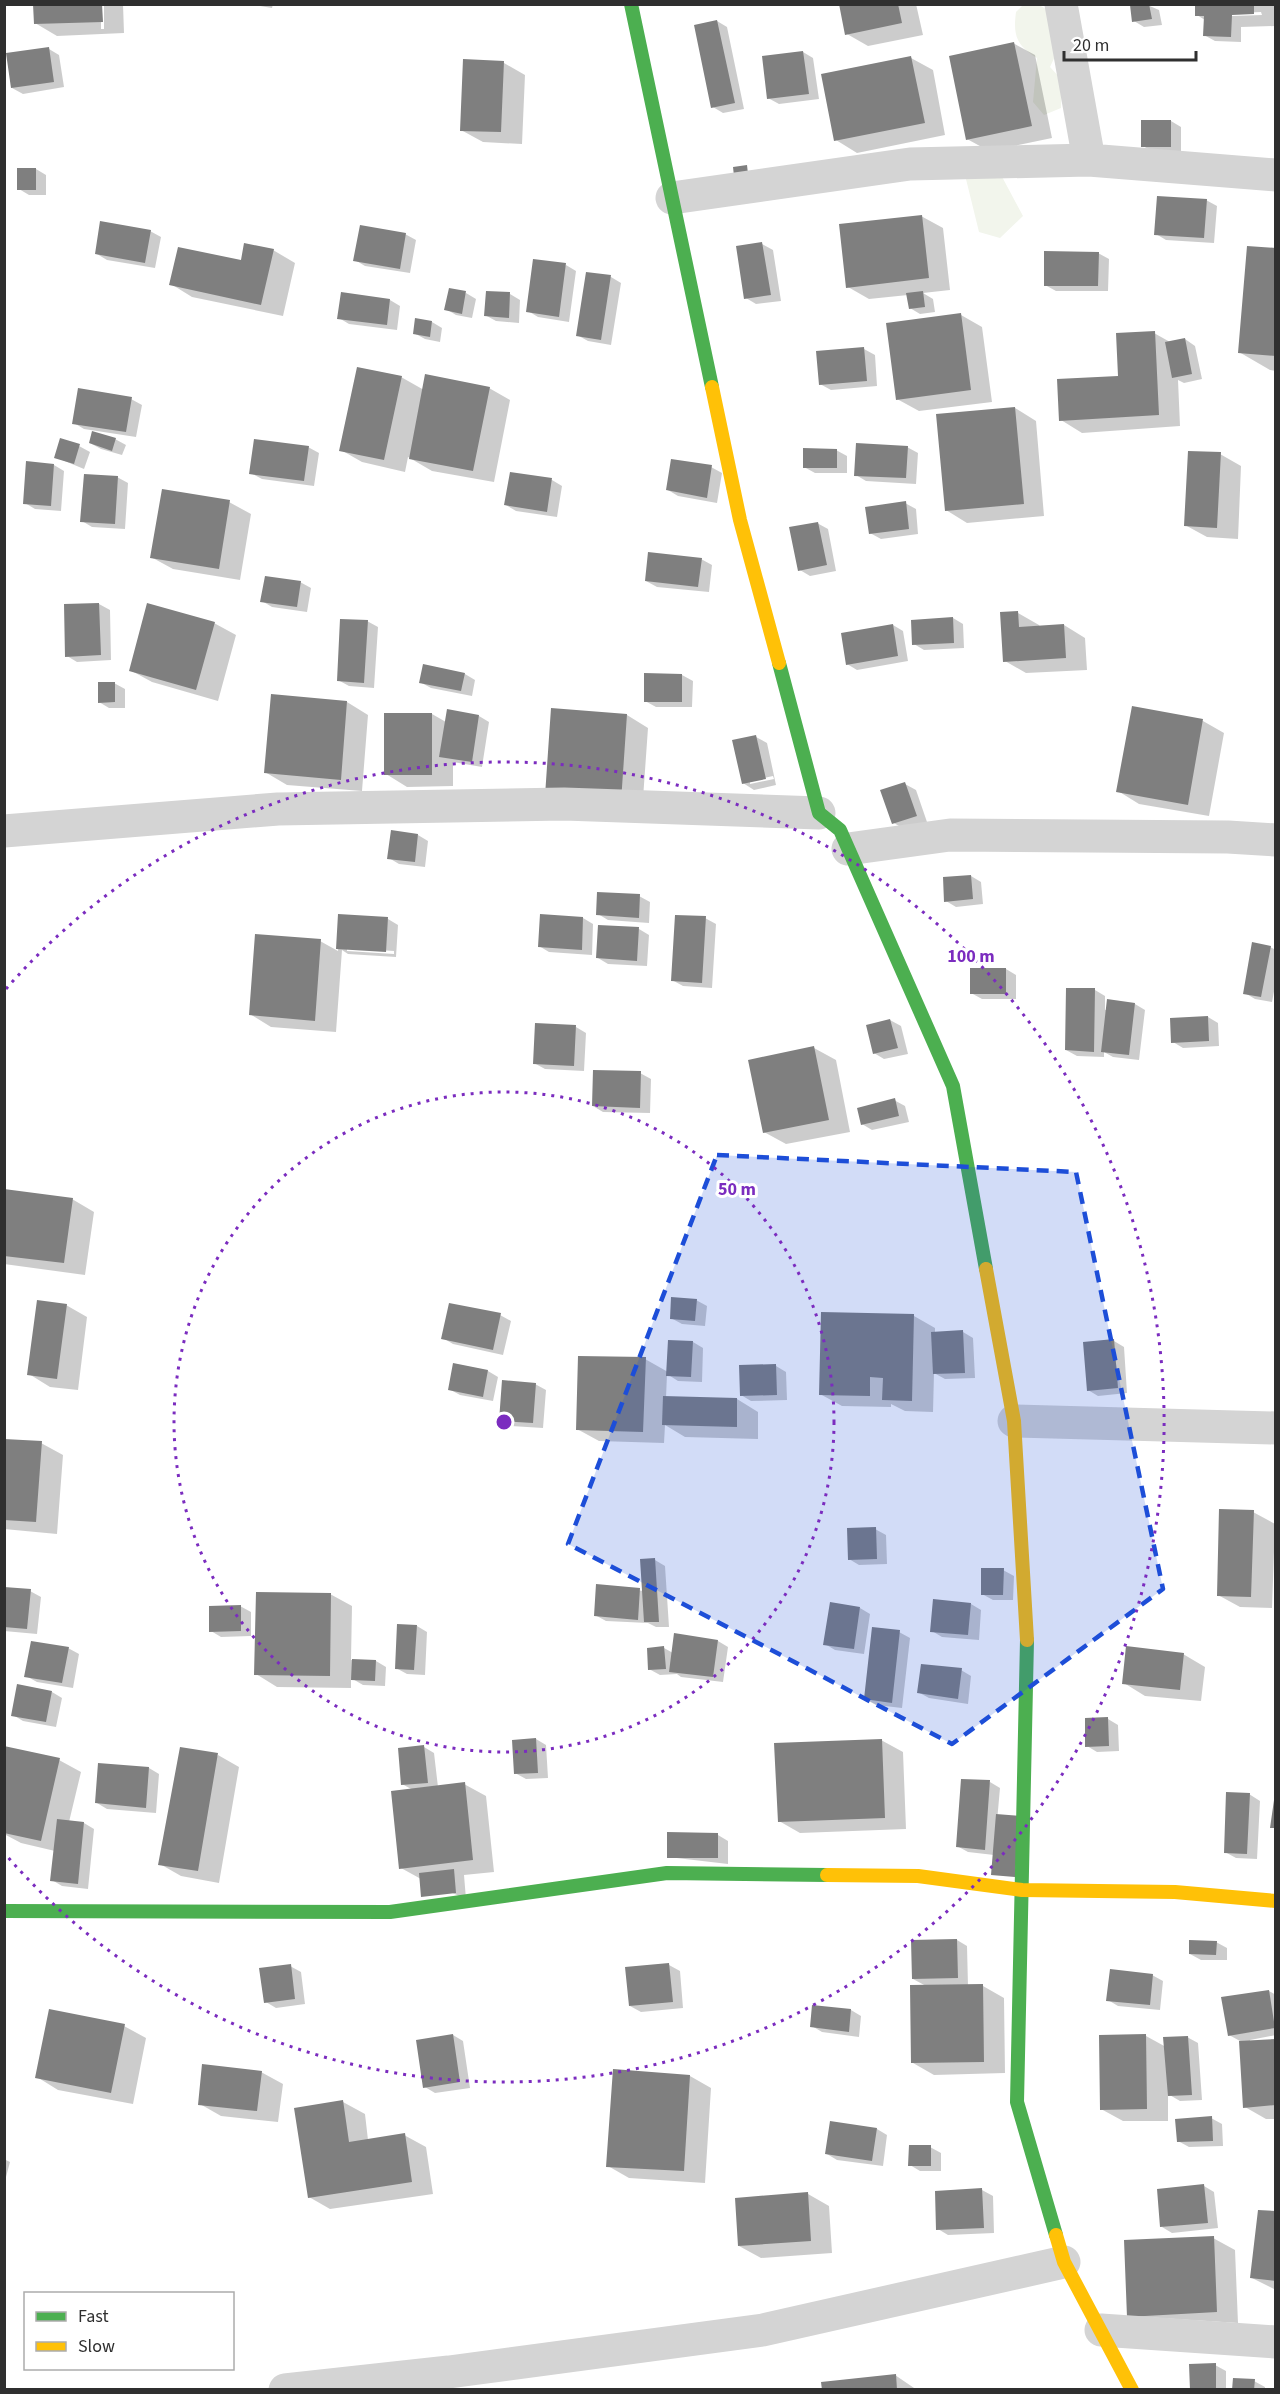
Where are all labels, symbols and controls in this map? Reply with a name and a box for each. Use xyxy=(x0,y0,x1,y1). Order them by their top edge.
scale bar xyxy=(1064,24,1196,62)
text: 20 m xyxy=(1073,33,1109,58)
text: 100 m xyxy=(947,944,995,969)
text: 50 m xyxy=(718,1177,756,1202)
centre of rings xyxy=(494,1412,514,1432)
legend xyxy=(24,2292,234,2370)
text: Fast xyxy=(78,2304,109,2329)
text: Slow xyxy=(78,2334,115,2359)

